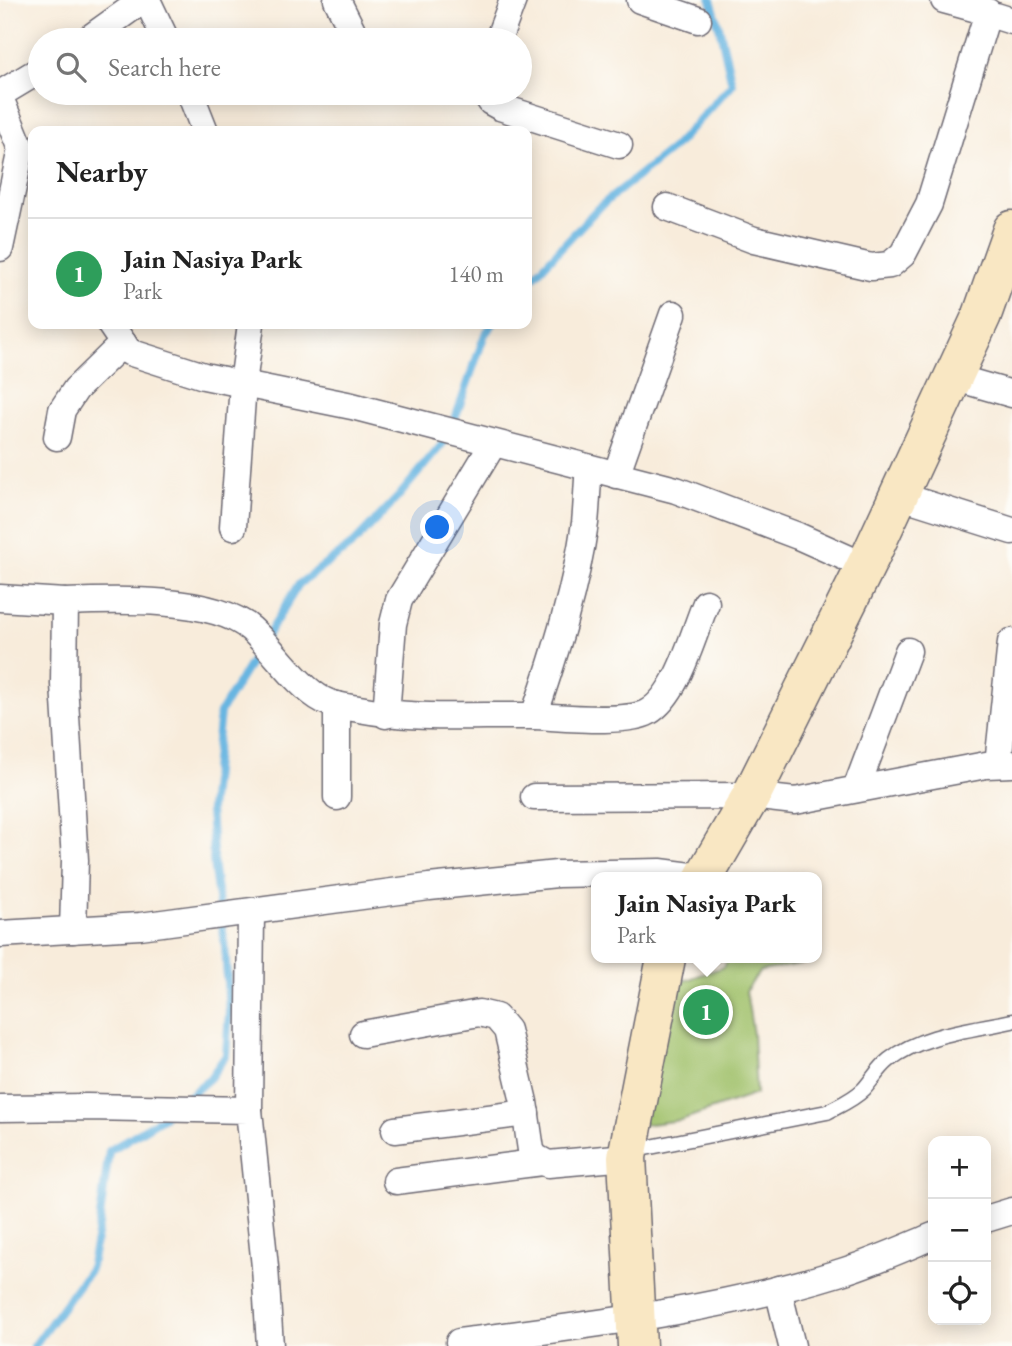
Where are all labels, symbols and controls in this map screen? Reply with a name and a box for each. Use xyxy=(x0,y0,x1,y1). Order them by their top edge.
search box xyxy=(28,28,532,105)
icon: search xyxy=(52,48,90,86)
text: Search here xyxy=(108,50,221,84)
text: Nearby xyxy=(56,152,148,191)
text: Jain Nasiya Park xyxy=(123,242,302,276)
text: 1 xyxy=(73,259,85,289)
text: 140 m xyxy=(448,259,504,289)
text: Park xyxy=(123,276,162,306)
your location xyxy=(420,510,454,544)
popup xyxy=(591,872,822,963)
text: Jain Nasiya Park xyxy=(617,886,796,920)
text: Park xyxy=(617,920,656,950)
pin: 1 xyxy=(683,986,729,1038)
map controls xyxy=(928,1136,991,1325)
button: + xyxy=(928,1136,991,1199)
button: − xyxy=(928,1199,991,1262)
button: locate xyxy=(928,1262,991,1325)

